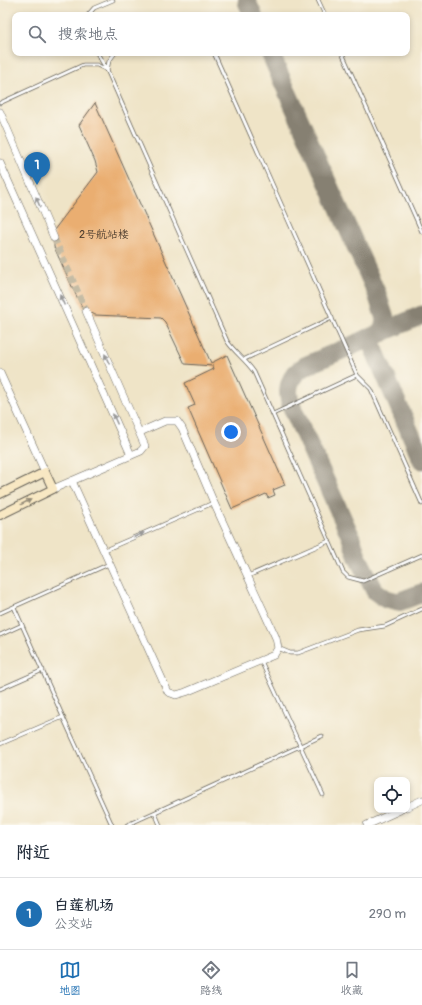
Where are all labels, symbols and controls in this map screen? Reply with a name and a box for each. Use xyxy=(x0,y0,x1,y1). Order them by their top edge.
search box xyxy=(12,12,410,56)
icon: search xyxy=(26,23,48,45)
text: 搜索地点 xyxy=(58,25,118,44)
pin: 1 xyxy=(24,152,50,185)
one-way arrow xyxy=(35,195,41,207)
house number: 2号航站楼 xyxy=(79,228,129,241)
one-way arrow xyxy=(59,295,65,306)
one-way arrow xyxy=(104,354,110,365)
one-way arrow xyxy=(112,413,118,425)
your location xyxy=(221,422,241,442)
one-way arrow xyxy=(21,499,32,506)
one-way arrow xyxy=(133,532,144,538)
map controls xyxy=(374,777,410,813)
button: locate xyxy=(374,777,410,813)
text: 附近 xyxy=(16,842,50,863)
text: 白莲机场 xyxy=(54,896,114,915)
text: 1 xyxy=(26,906,32,922)
text: 290 m xyxy=(369,906,406,922)
text: 公交站 xyxy=(54,916,93,932)
tab: 地图 xyxy=(59,959,81,997)
tab: 路线 xyxy=(200,959,222,997)
tab: 收藏 xyxy=(341,959,363,997)

